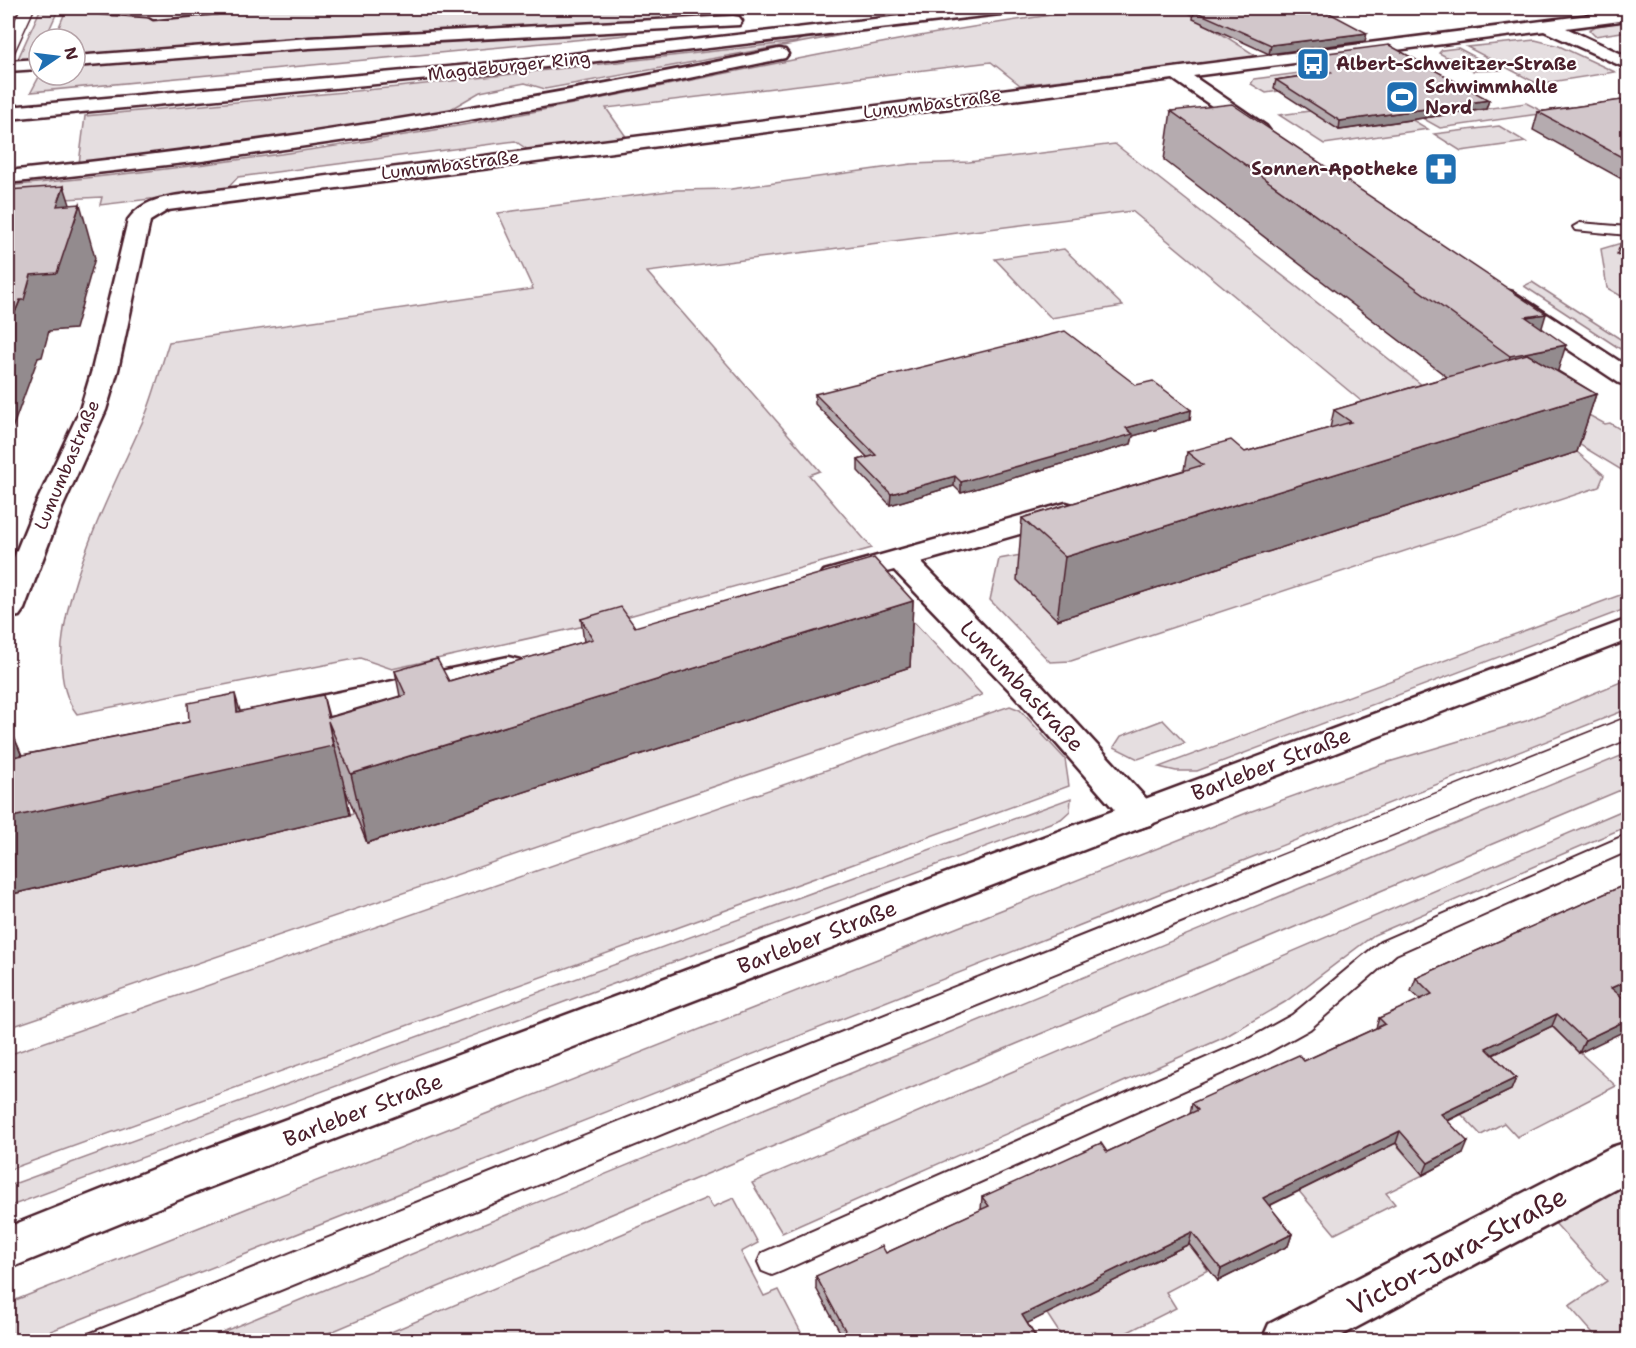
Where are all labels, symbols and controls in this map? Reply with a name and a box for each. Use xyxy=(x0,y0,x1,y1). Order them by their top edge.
north arrow xyxy=(27,27,87,87)
text: N xyxy=(59,45,83,62)
street label: Magdeburger Ring xyxy=(426,46,592,86)
bus stop icon: Albert-Schweitzer-Straße xyxy=(1295,46,1331,82)
place label: Albert-Schweitzer-Straße xyxy=(1336,52,1577,76)
place label: Schwimmhalle Nord xyxy=(1425,75,1558,120)
sports icon: Schwimmhalle Nord xyxy=(1384,79,1420,115)
street label: Lumumbastraße xyxy=(862,84,1002,124)
street label: Lumumbastraße xyxy=(380,145,520,185)
pharmacy icon: Sonnen-Apotheke xyxy=(1423,151,1459,187)
place label: Sonnen-Apotheke xyxy=(1251,157,1418,181)
street label: Lumumbastraße xyxy=(29,396,105,534)
street label: Lumumbastraße xyxy=(953,614,1091,758)
street label: Barleber Straße xyxy=(1187,720,1355,808)
street label: Barleber Straße xyxy=(733,893,901,981)
street label: Barleber Straße xyxy=(279,1066,447,1154)
street label: Victor-Jara-Straße xyxy=(1341,1177,1573,1325)

